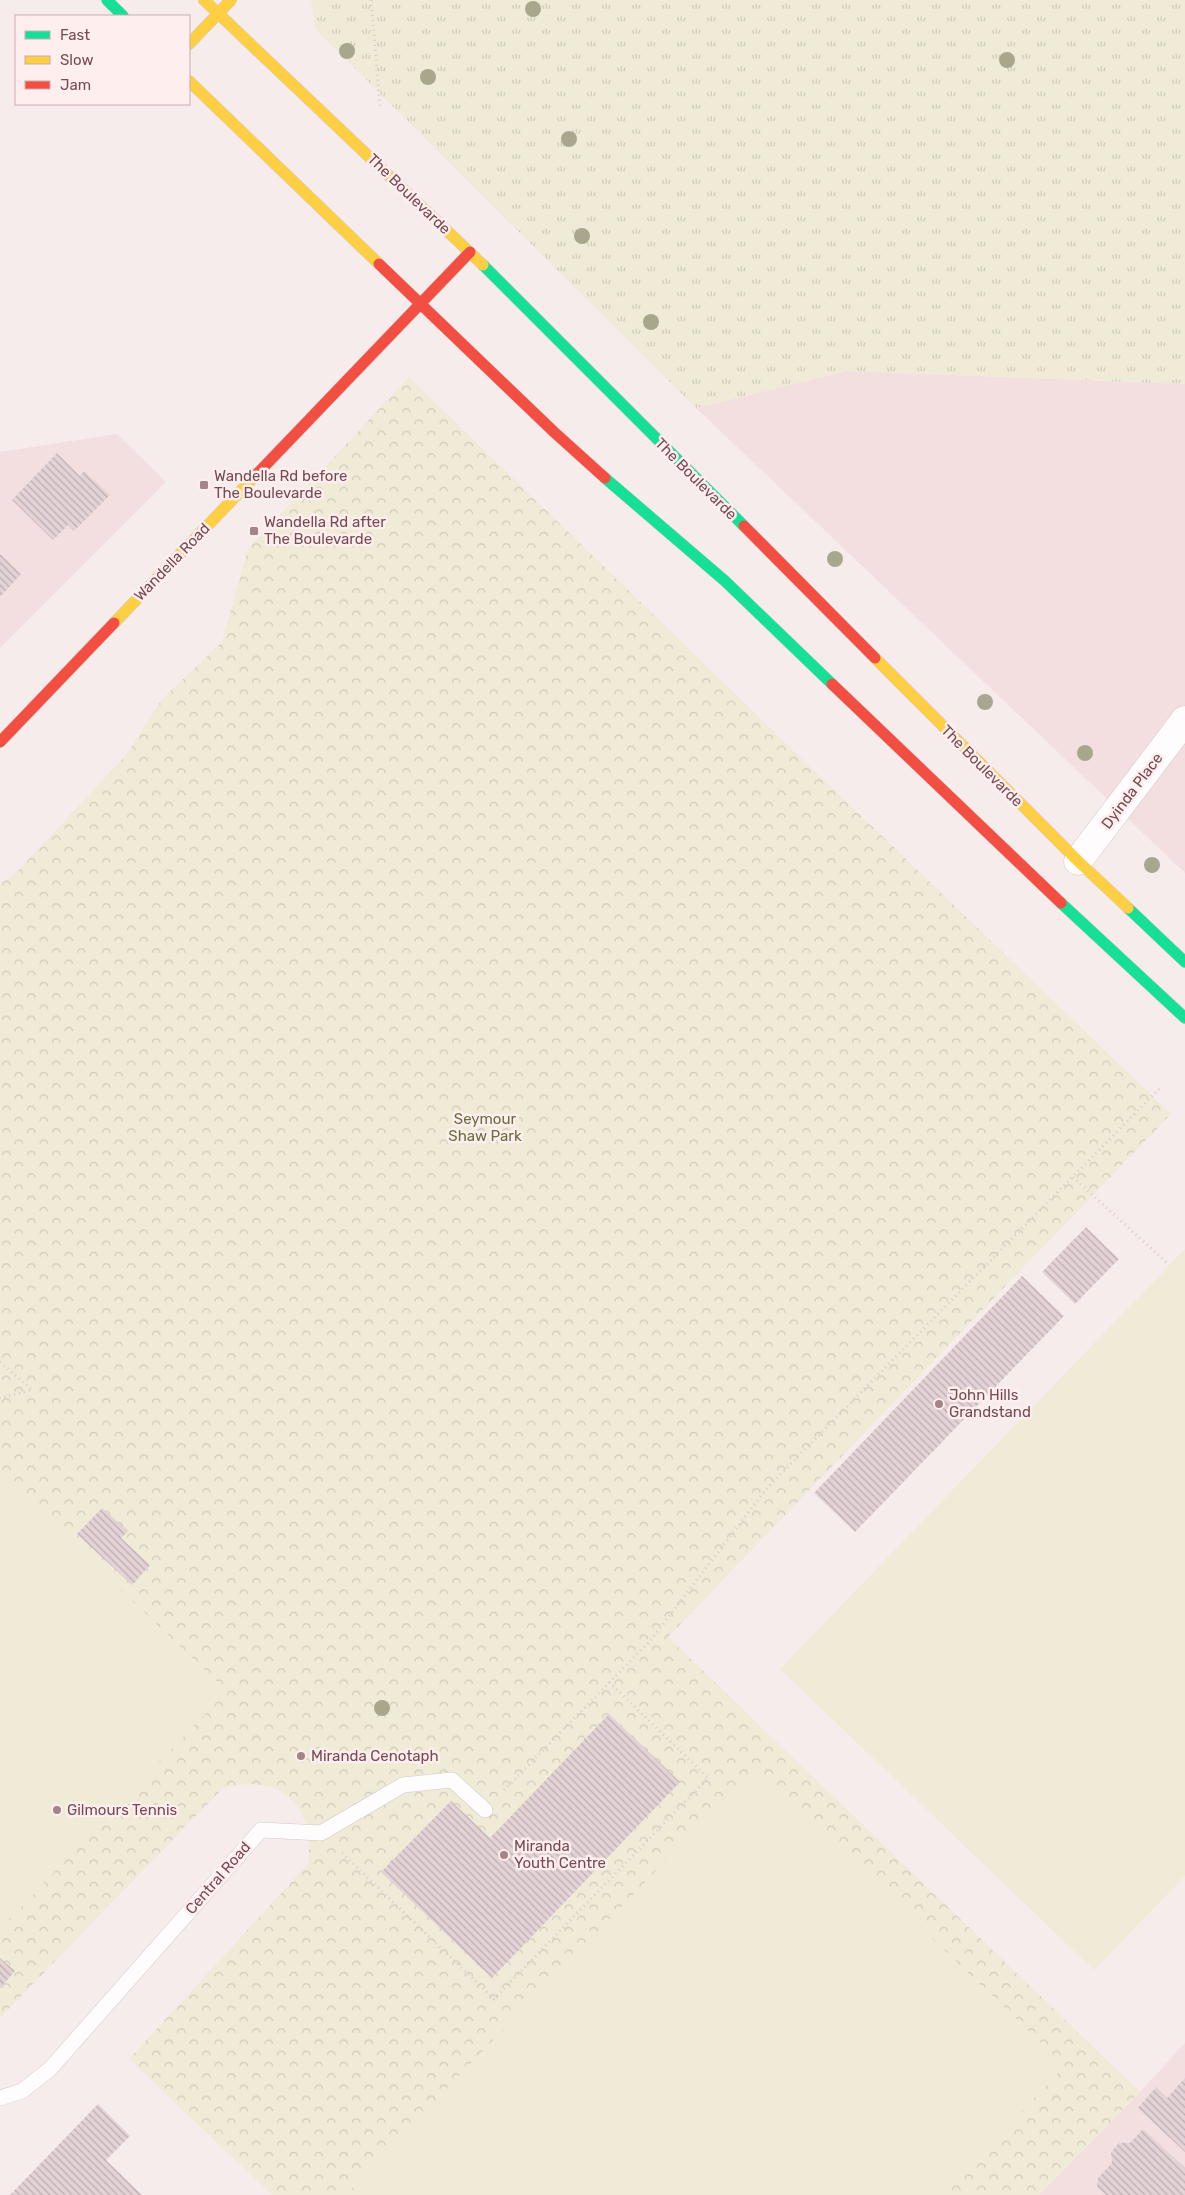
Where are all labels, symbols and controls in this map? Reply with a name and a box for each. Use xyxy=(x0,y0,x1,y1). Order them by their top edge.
legend xyxy=(15,15,190,105)
text: Fast xyxy=(60,26,90,44)
text: Slow xyxy=(60,51,93,69)
text: Jam xyxy=(60,76,91,94)
street label: The Boulevarde xyxy=(364,150,454,238)
street label: The Boulevarde xyxy=(651,434,741,524)
place label: Wandella Rd before The Boulevarde xyxy=(214,467,347,502)
marker: Wandella Rd before The Boulevarde xyxy=(198,479,210,491)
place label: Wandella Rd after The Boulevarde xyxy=(264,513,386,548)
street label: Wandella Road xyxy=(130,519,214,605)
marker: Wandella Rd after The Boulevarde xyxy=(248,525,260,537)
street label: The Boulevarde xyxy=(937,721,1027,811)
street label: Dyinda Place xyxy=(1098,749,1166,833)
park label: Seymour Shaw Park xyxy=(448,1110,522,1145)
place label: John Hills Grandstand xyxy=(949,1386,1031,1421)
marker: John Hills Grandstand xyxy=(933,1398,945,1410)
place label: Miranda Cenotaph xyxy=(311,1747,439,1765)
marker: Miranda Cenotaph xyxy=(295,1750,307,1762)
place label: Gilmours Tennis xyxy=(67,1801,178,1819)
marker: Gilmours Tennis xyxy=(51,1804,63,1816)
place label: Miranda Youth Centre xyxy=(514,1837,606,1872)
street label: Central Road xyxy=(182,1838,254,1918)
marker: Miranda Youth Centre xyxy=(498,1849,510,1861)

